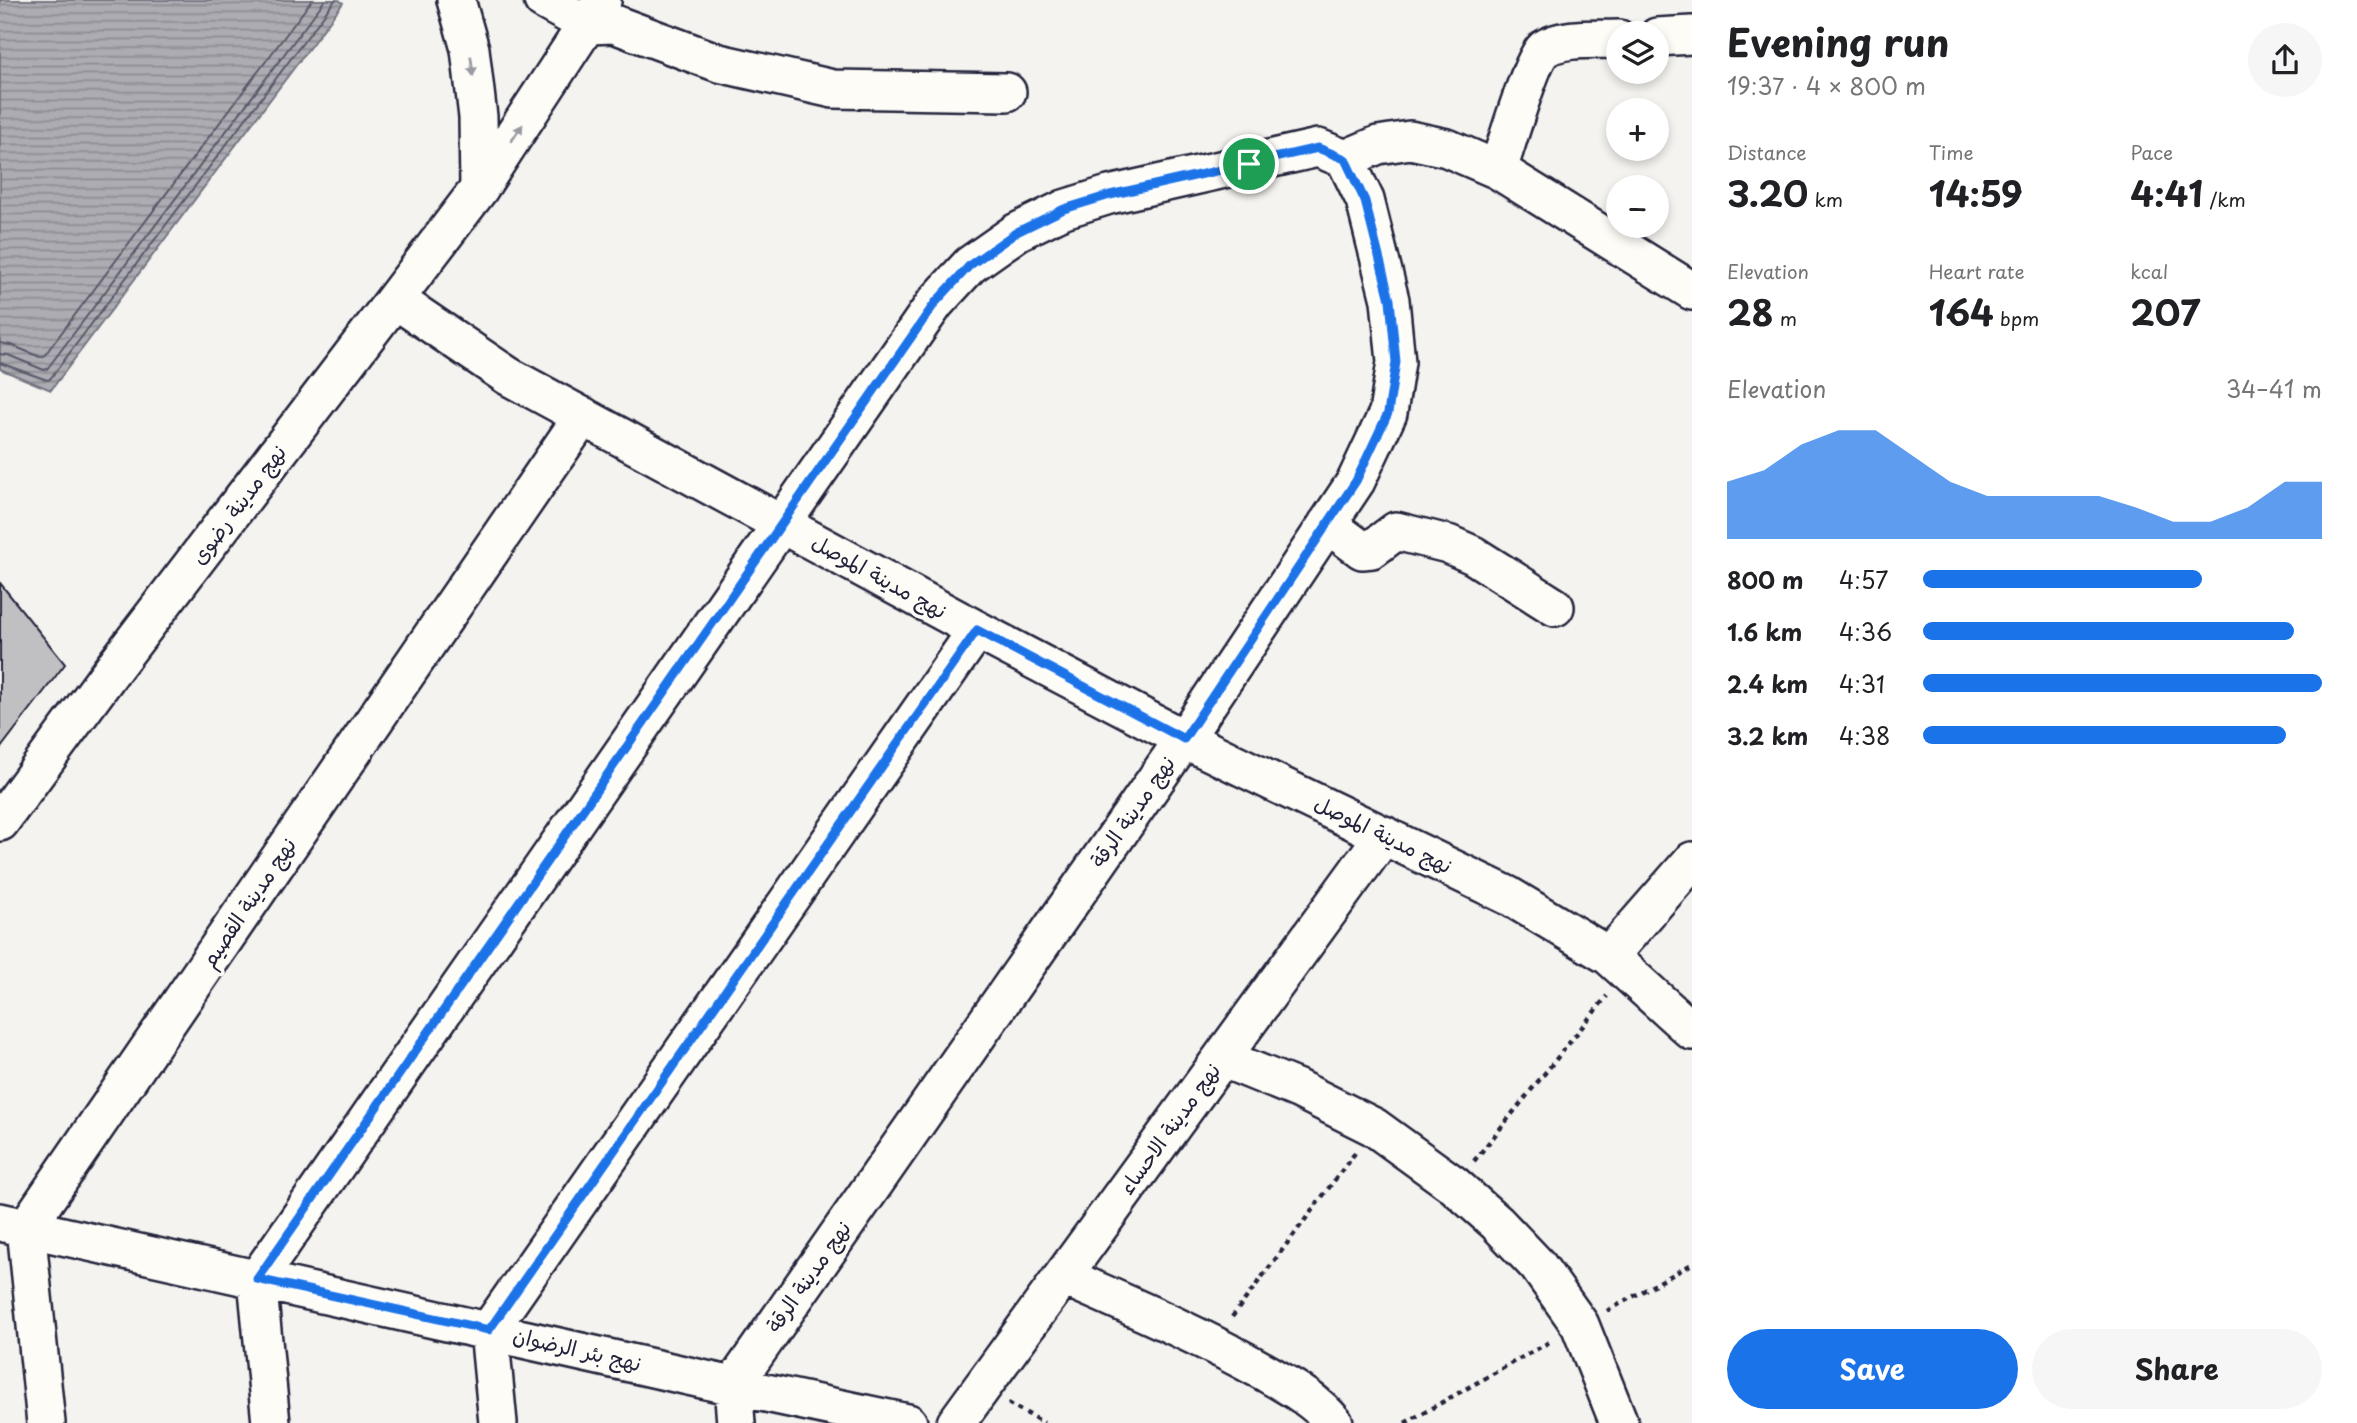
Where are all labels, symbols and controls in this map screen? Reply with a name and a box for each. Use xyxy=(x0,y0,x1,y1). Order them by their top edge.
text: Evening run xyxy=(1727,13,1949,70)
map controls xyxy=(1606,21,1669,238)
button: layers xyxy=(1606,21,1669,84)
button: share xyxy=(2248,23,2322,97)
one-way arrow xyxy=(466,55,477,77)
text: 19:37 · 4 × 800 m xyxy=(1727,68,1926,103)
button: + xyxy=(1606,98,1669,161)
one-way arrow xyxy=(510,123,523,142)
pin xyxy=(1219,134,1279,194)
text: Distance xyxy=(1727,138,1807,166)
text: Time xyxy=(1929,138,1974,166)
text: Pace xyxy=(2130,138,2173,166)
icon: arrive xyxy=(1230,145,1268,183)
text: 3.20 xyxy=(1727,166,1808,219)
text: 14:59 xyxy=(1929,166,2023,219)
text: 4:41 xyxy=(2130,166,2203,219)
button: − xyxy=(1606,175,1669,238)
text: km xyxy=(1808,185,1843,213)
text: /km xyxy=(2203,185,2246,213)
text: Elevation xyxy=(1727,257,1809,285)
text: Heart rate xyxy=(1929,257,2025,285)
text: kcal xyxy=(2130,257,2168,285)
text: 28 xyxy=(1727,285,1774,338)
text: 164 xyxy=(1929,285,1994,338)
text: 207 xyxy=(2130,285,2200,338)
text: m xyxy=(1774,304,1797,332)
text: bpm xyxy=(1994,304,2039,332)
text: Elevation xyxy=(1727,371,1826,406)
text: 34–41 m xyxy=(2226,371,2322,406)
street label: نهج مدينة رضوى xyxy=(182,437,293,570)
street label: نهج مدينة الموصل xyxy=(807,525,953,626)
text: 800 m xyxy=(1727,562,1804,597)
text: 4:57 xyxy=(1839,562,1888,597)
text: 1.6 km xyxy=(1727,614,1802,649)
text: 4:36 xyxy=(1839,614,1892,649)
text: 2.4 km xyxy=(1727,666,1808,701)
text: 4:31 xyxy=(1839,666,1885,701)
text: 3.2 km xyxy=(1727,718,1808,753)
text: 4:38 xyxy=(1839,718,1890,753)
street label: نهج مدينة الرقة xyxy=(1081,748,1182,873)
street label: نهج مدينة الموصل xyxy=(1309,786,1458,880)
street label: نهج مدينة القصيم xyxy=(192,830,305,975)
street label: نهج مدينة الاحساء xyxy=(1110,1055,1227,1200)
street label: نهج مدينة الرقة xyxy=(757,1213,858,1338)
street label: نهج بئر الرضوان xyxy=(510,1318,645,1378)
button: Save xyxy=(1727,1329,2018,1409)
button: Share xyxy=(2032,1329,2322,1409)

